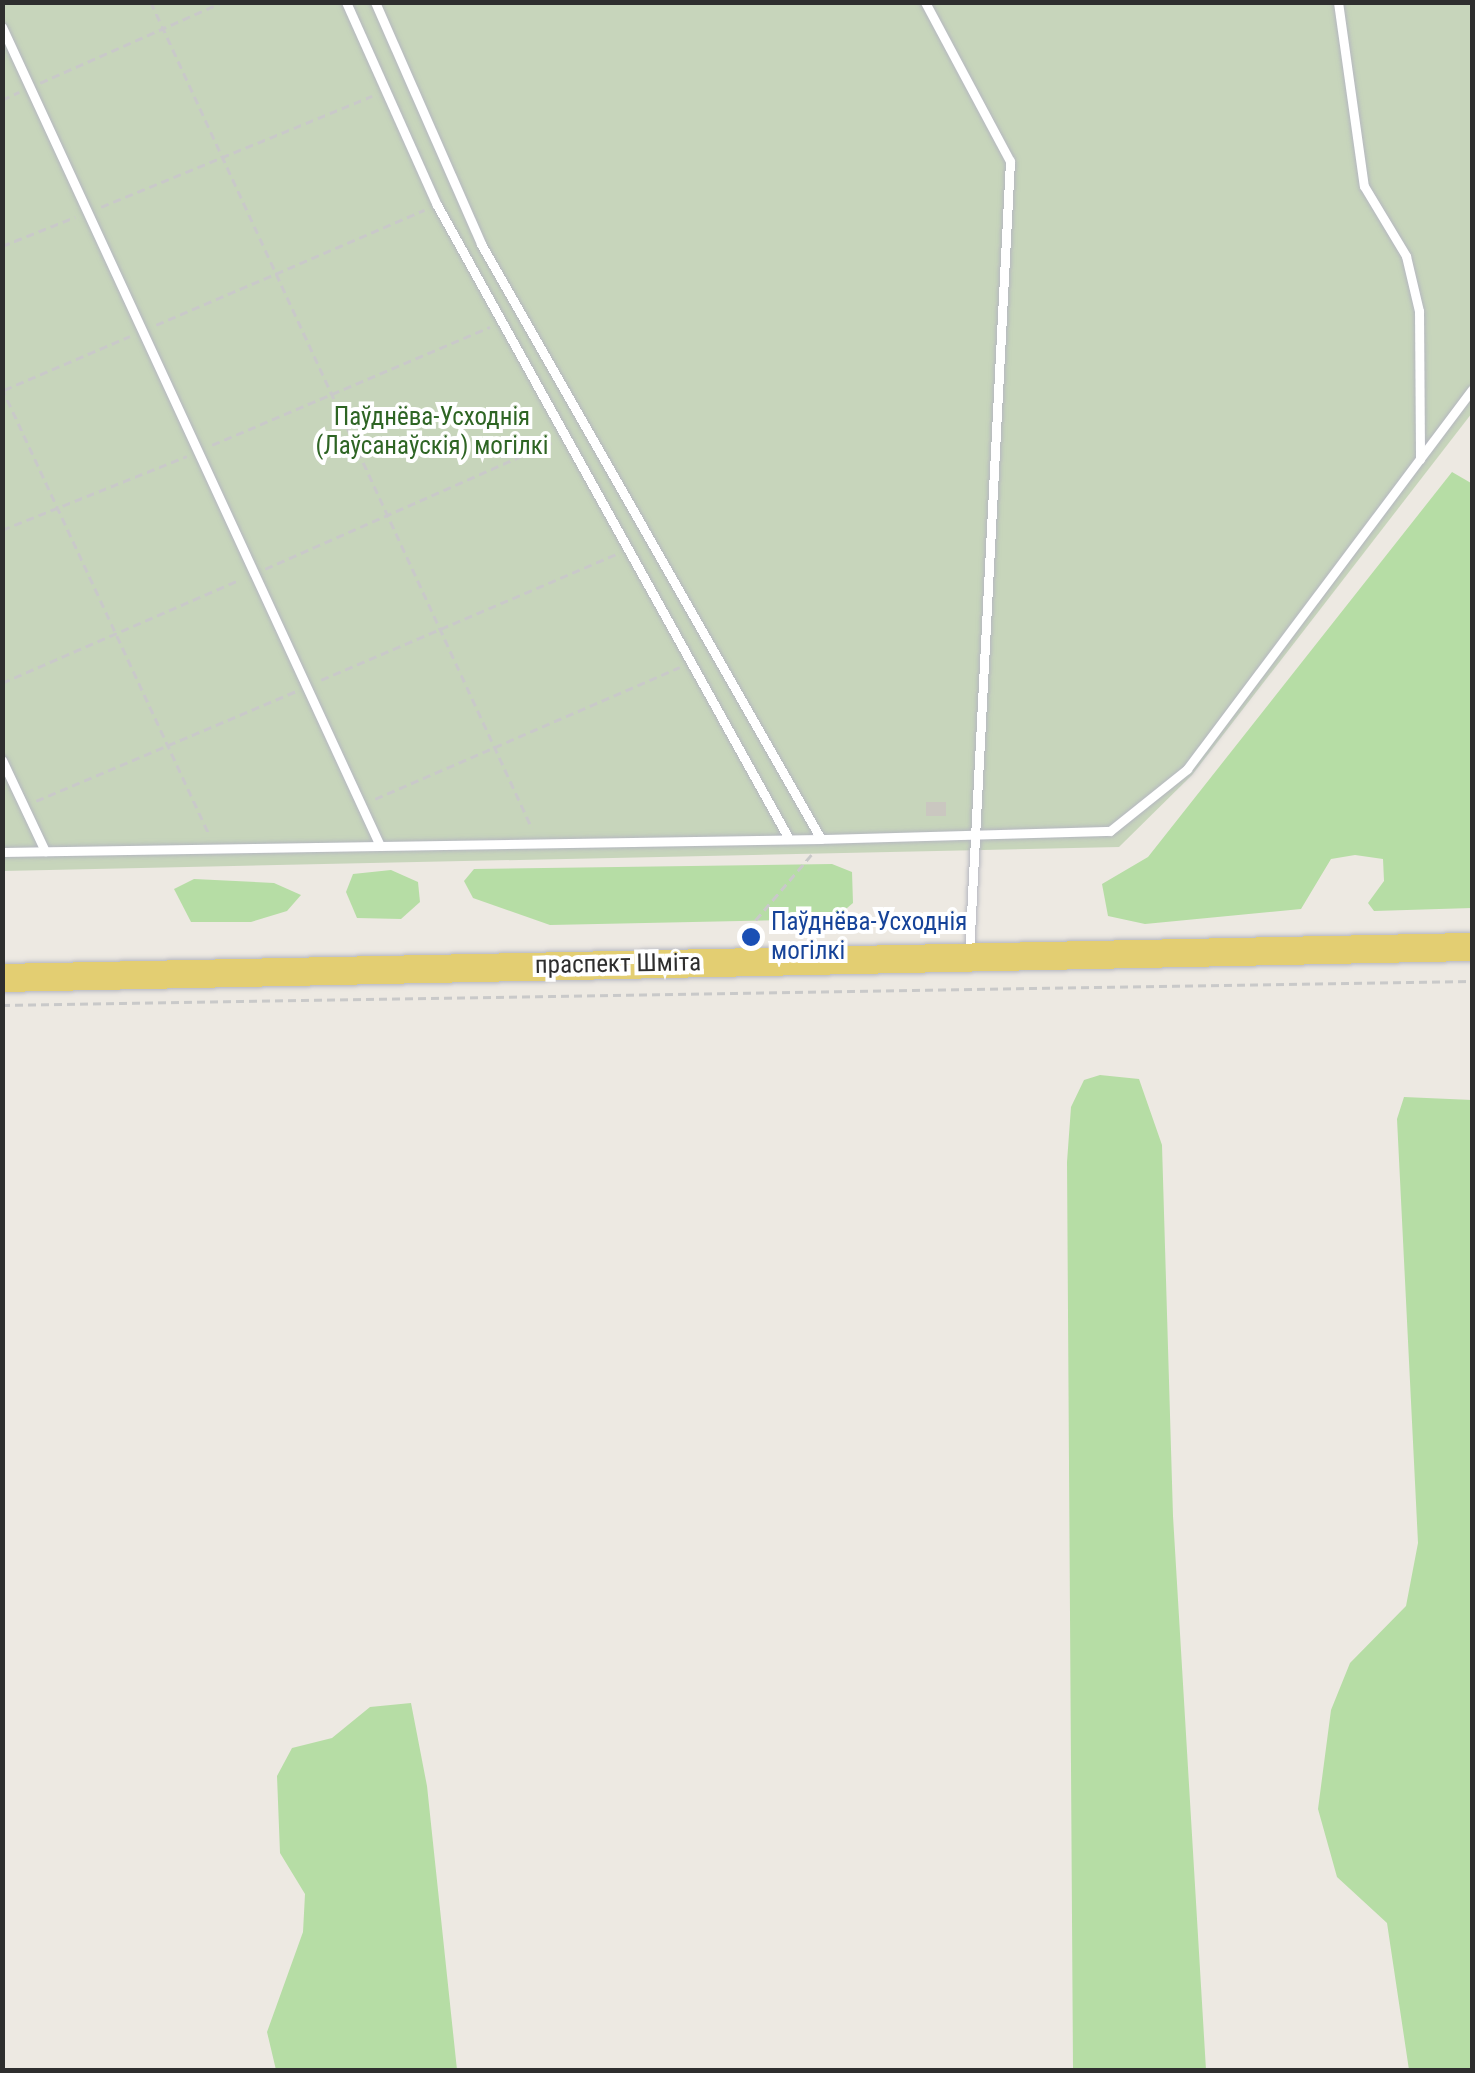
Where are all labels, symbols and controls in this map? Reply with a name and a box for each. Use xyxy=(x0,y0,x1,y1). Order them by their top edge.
park label: Паўднёва-Усходнія (Лаўсанаўскія) могілкі xyxy=(316,403,548,462)
place label: Паўднёва-Усходнія могілкі xyxy=(771,908,967,967)
marker: Паўднёва-Усходнія могілкі xyxy=(740,926,762,948)
street label: праспект Шміта xyxy=(535,948,701,980)

